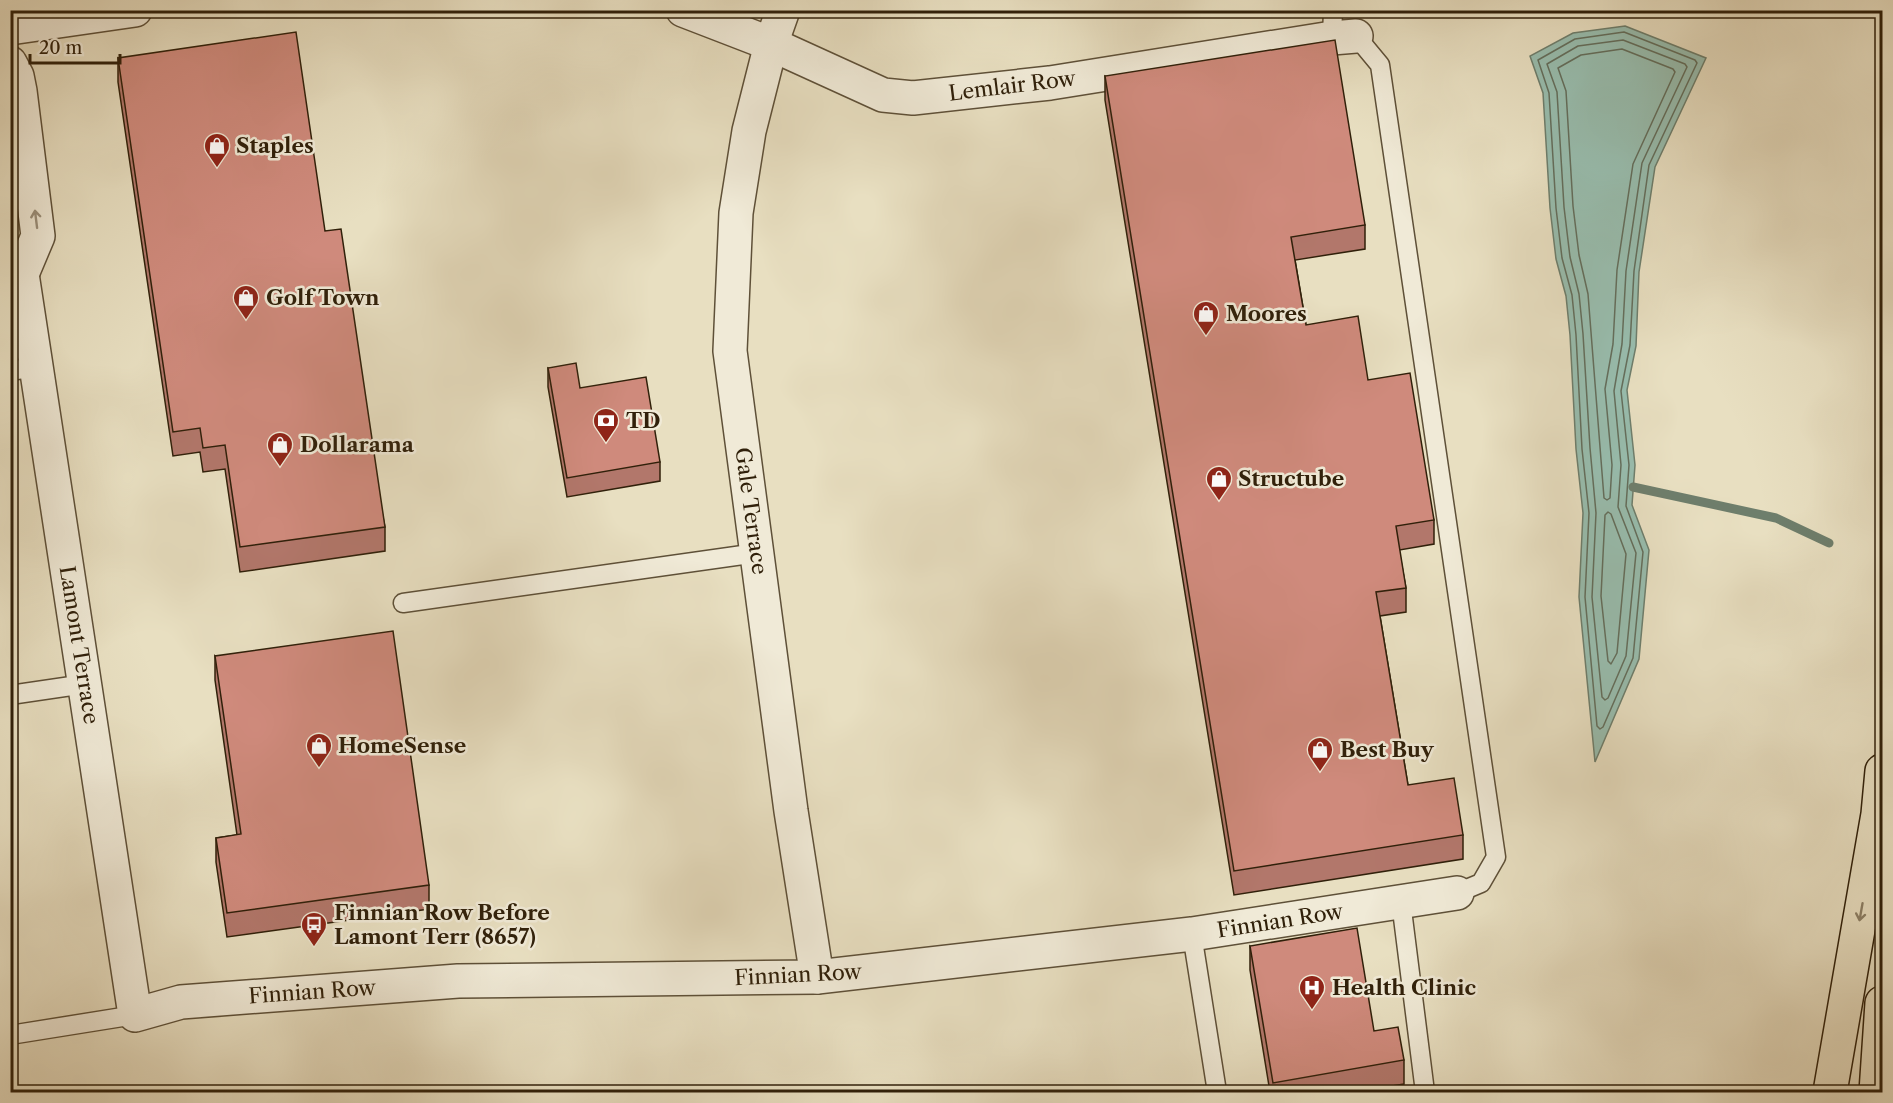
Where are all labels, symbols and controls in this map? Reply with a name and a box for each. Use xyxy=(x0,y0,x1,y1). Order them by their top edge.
scale bar xyxy=(30,27,120,65)
text: 20 m xyxy=(39,37,83,59)
street label: Lemlair Row xyxy=(947,65,1077,106)
shop icon: Staples xyxy=(202,131,232,169)
place label: Staples xyxy=(236,133,314,158)
one-way arrow xyxy=(30,210,41,230)
shop icon: Golf Town xyxy=(231,283,261,321)
place label: Golf Town xyxy=(266,285,380,310)
shop icon: Moores xyxy=(1191,299,1221,337)
place label: Moores xyxy=(1226,301,1307,326)
bank icon: TD xyxy=(591,406,621,444)
place label: TD xyxy=(626,408,660,433)
shop icon: Dollarama xyxy=(265,430,295,468)
place label: Dollarama xyxy=(300,432,415,457)
street label: Gale Terrace xyxy=(730,446,773,576)
shop icon: Structube xyxy=(1204,464,1234,502)
place label: Structube xyxy=(1238,466,1344,491)
street label: Lamont Terrace xyxy=(55,564,104,726)
shop icon: HomeSense xyxy=(304,731,334,769)
place label: HomeSense xyxy=(338,733,466,758)
shop icon: Best Buy xyxy=(1305,735,1335,773)
place label: Best Buy xyxy=(1340,737,1435,762)
street label: Finnian Row xyxy=(1215,898,1345,943)
place label: Finnian Row Before Lamont Terr (8657) xyxy=(334,900,550,949)
one-way arrow xyxy=(1855,901,1866,921)
bus stop icon: Finnian Row Before Lamont Terr (8657) xyxy=(299,910,329,948)
street label: Finnian Row xyxy=(734,959,863,990)
hospital icon: Health Clinic xyxy=(1297,973,1327,1011)
street label: Finnian Row xyxy=(248,975,377,1008)
place label: Health Clinic xyxy=(1332,975,1477,1000)

